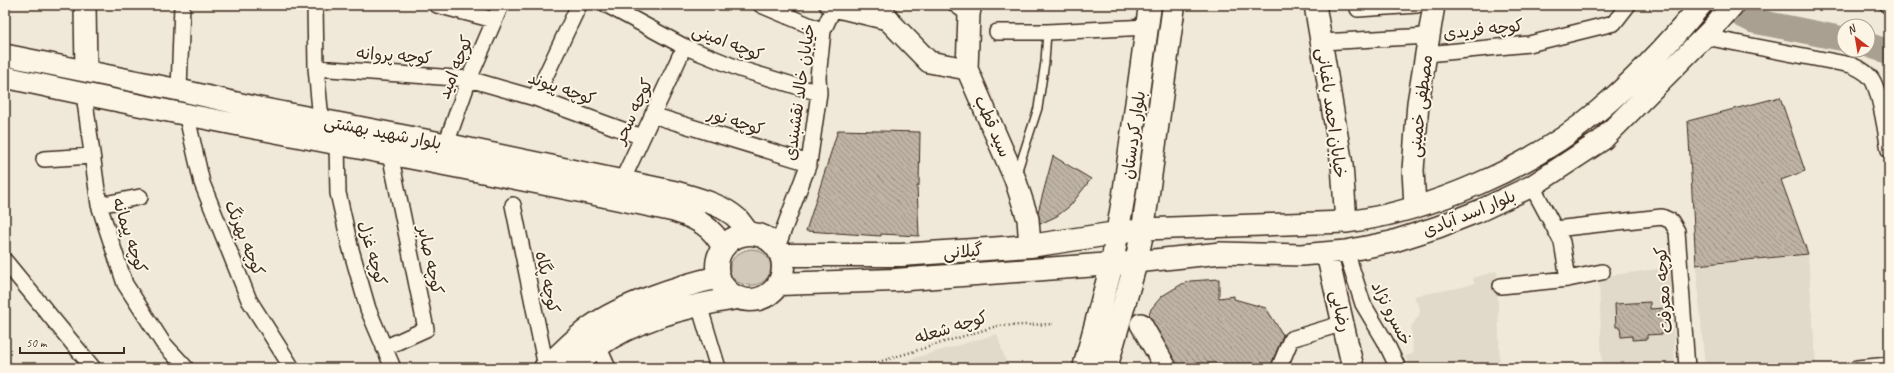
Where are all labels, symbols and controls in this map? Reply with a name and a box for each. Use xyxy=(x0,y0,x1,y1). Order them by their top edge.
street label: کوچه فریدی xyxy=(1442,15,1524,44)
north arrow xyxy=(1836,18,1876,58)
street label: کوچه امینی xyxy=(689,19,767,66)
text: N xyxy=(1844,21,1859,37)
street label: خیابان خالد نقشبندی xyxy=(779,22,819,162)
street label: کوچه امید xyxy=(433,32,478,102)
street label: کوچه پروانه xyxy=(355,42,433,70)
street label: خیابان احمد باغبانی xyxy=(1312,47,1351,180)
street label: مصطفی خمینی xyxy=(1404,53,1437,159)
street label: کوچه پیوند xyxy=(525,67,598,111)
street label: کوچه سحر xyxy=(608,75,658,149)
street label: بلوار کردستان xyxy=(1117,89,1150,181)
street label: سید قطب xyxy=(970,92,1016,161)
street label: کوچه نور xyxy=(704,103,767,140)
street label: بلوار شهید بهشتی xyxy=(322,111,443,154)
street label: بلوار اسد آبادی xyxy=(1420,185,1519,242)
street label: کوچه پیمانه xyxy=(106,195,152,276)
street label: کوچه بهرنگ xyxy=(220,197,269,279)
street label: کوچه غزل xyxy=(354,218,391,288)
street label: کوچه صابر xyxy=(413,222,448,296)
street label: گیلانی xyxy=(943,240,984,263)
street label: کوچه معرفت xyxy=(1650,246,1677,334)
street label: کوچه پگاه xyxy=(530,249,564,315)
street label: خسرو نژاد xyxy=(1367,278,1417,349)
street label: رضایی xyxy=(1326,288,1356,334)
street label: کوچه شعله xyxy=(912,306,990,349)
scale bar xyxy=(20,329,124,355)
text: 50 m xyxy=(26,335,48,351)

